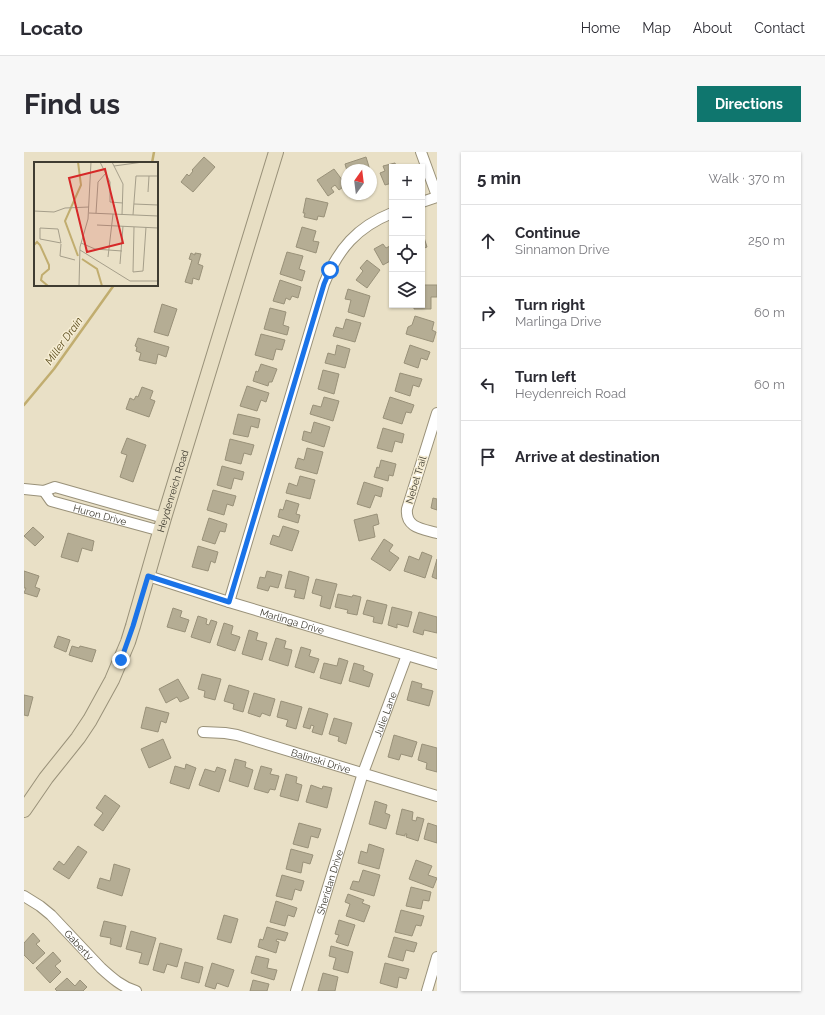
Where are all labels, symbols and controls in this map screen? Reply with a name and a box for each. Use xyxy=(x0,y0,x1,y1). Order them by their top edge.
text: Locato xyxy=(20,17,83,39)
text: Home xyxy=(581,20,620,36)
text: Map xyxy=(642,20,671,36)
text: About xyxy=(693,20,732,36)
text: Contact xyxy=(754,20,805,36)
button: Directions xyxy=(697,86,801,122)
text: Find us xyxy=(24,88,120,121)
inset map xyxy=(34,162,158,286)
north arrow xyxy=(341,164,377,200)
map controls xyxy=(389,164,425,308)
button: + xyxy=(389,164,425,200)
text: 5 min xyxy=(477,168,521,188)
text: Walk · 370 m xyxy=(708,171,785,186)
button: − xyxy=(389,200,425,236)
text: Continue xyxy=(515,224,580,242)
icon: ahead xyxy=(477,230,499,252)
text: 250 m xyxy=(748,233,785,248)
button: locate xyxy=(389,236,425,272)
text: Sinnamon Drive xyxy=(515,242,610,257)
route start xyxy=(321,261,339,279)
button: layers xyxy=(389,272,425,308)
text: Turn right xyxy=(515,296,585,314)
icon: right xyxy=(477,302,499,324)
text: 60 m xyxy=(754,305,785,320)
text: Marlinga Drive xyxy=(515,314,601,329)
water label: Miller Drain xyxy=(42,315,86,367)
text: Turn left xyxy=(515,368,576,386)
icon: left xyxy=(477,374,499,396)
text: 60 m xyxy=(754,377,785,392)
text: Heydenreich Road xyxy=(515,386,626,401)
icon: arrive xyxy=(477,446,499,468)
street label: Heydenreich Road xyxy=(155,448,190,533)
text: Arrive at destination xyxy=(515,448,660,466)
street label: Nebel Trail xyxy=(404,455,429,505)
street label: Huron Drive xyxy=(72,502,128,527)
street label: Marlinga Drive xyxy=(259,606,326,636)
route end xyxy=(112,651,130,669)
street label: Julie Lane xyxy=(372,690,398,738)
street label: Balinski Drive xyxy=(290,746,352,775)
street label: Sheridan Drive xyxy=(314,848,345,916)
street label: Gaberty xyxy=(62,928,96,962)

